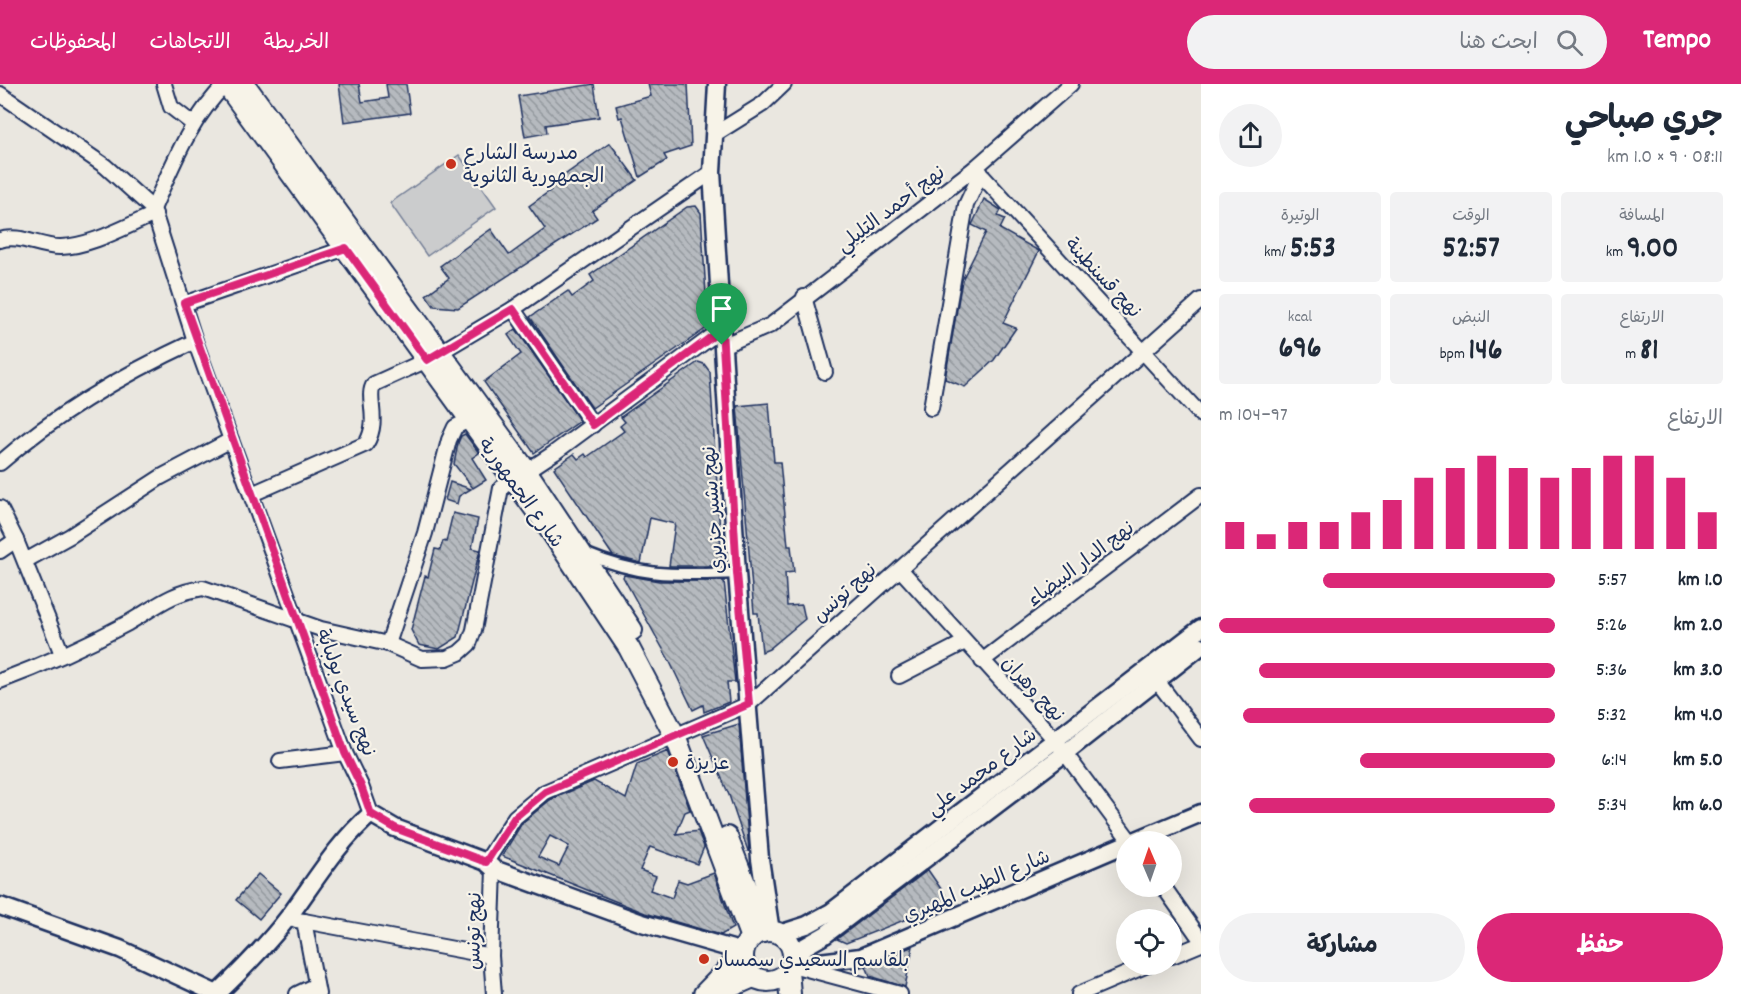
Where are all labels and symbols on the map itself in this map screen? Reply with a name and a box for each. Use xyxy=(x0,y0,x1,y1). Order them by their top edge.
place label: مدرسة الشارع الجمهورية الثانوية xyxy=(463,141,604,192)
marker: مدرسة الشارع الجمهورية الثانوية xyxy=(444,157,458,171)
street label: نهج أحمد التليلي xyxy=(832,160,953,261)
street label: نهج قسنطينة xyxy=(1057,232,1147,326)
pin xyxy=(696,283,747,345)
street label: شارع الجمهورية xyxy=(470,433,569,555)
street label: نهج بشير جزيري xyxy=(697,445,733,575)
street label: نهج الدار البيضاء xyxy=(1022,516,1141,615)
street label: نهج تونس xyxy=(808,558,884,631)
street label: نهج سيدي بولبابة xyxy=(307,625,381,761)
street label: نهج وهران xyxy=(994,651,1070,729)
street label: شارع محمد علي xyxy=(922,723,1044,825)
place label: عزيزة xyxy=(685,751,730,779)
marker: عزيزة xyxy=(666,755,680,769)
north arrow xyxy=(1116,831,1182,897)
street label: شارع الطيب المهيري xyxy=(899,844,1055,931)
street label: نهج تونس xyxy=(461,892,491,970)
place label: بلقاسم السعيدي سمسار xyxy=(714,948,909,976)
marker: بلقاسم السعيدي سمسار xyxy=(697,952,711,966)

